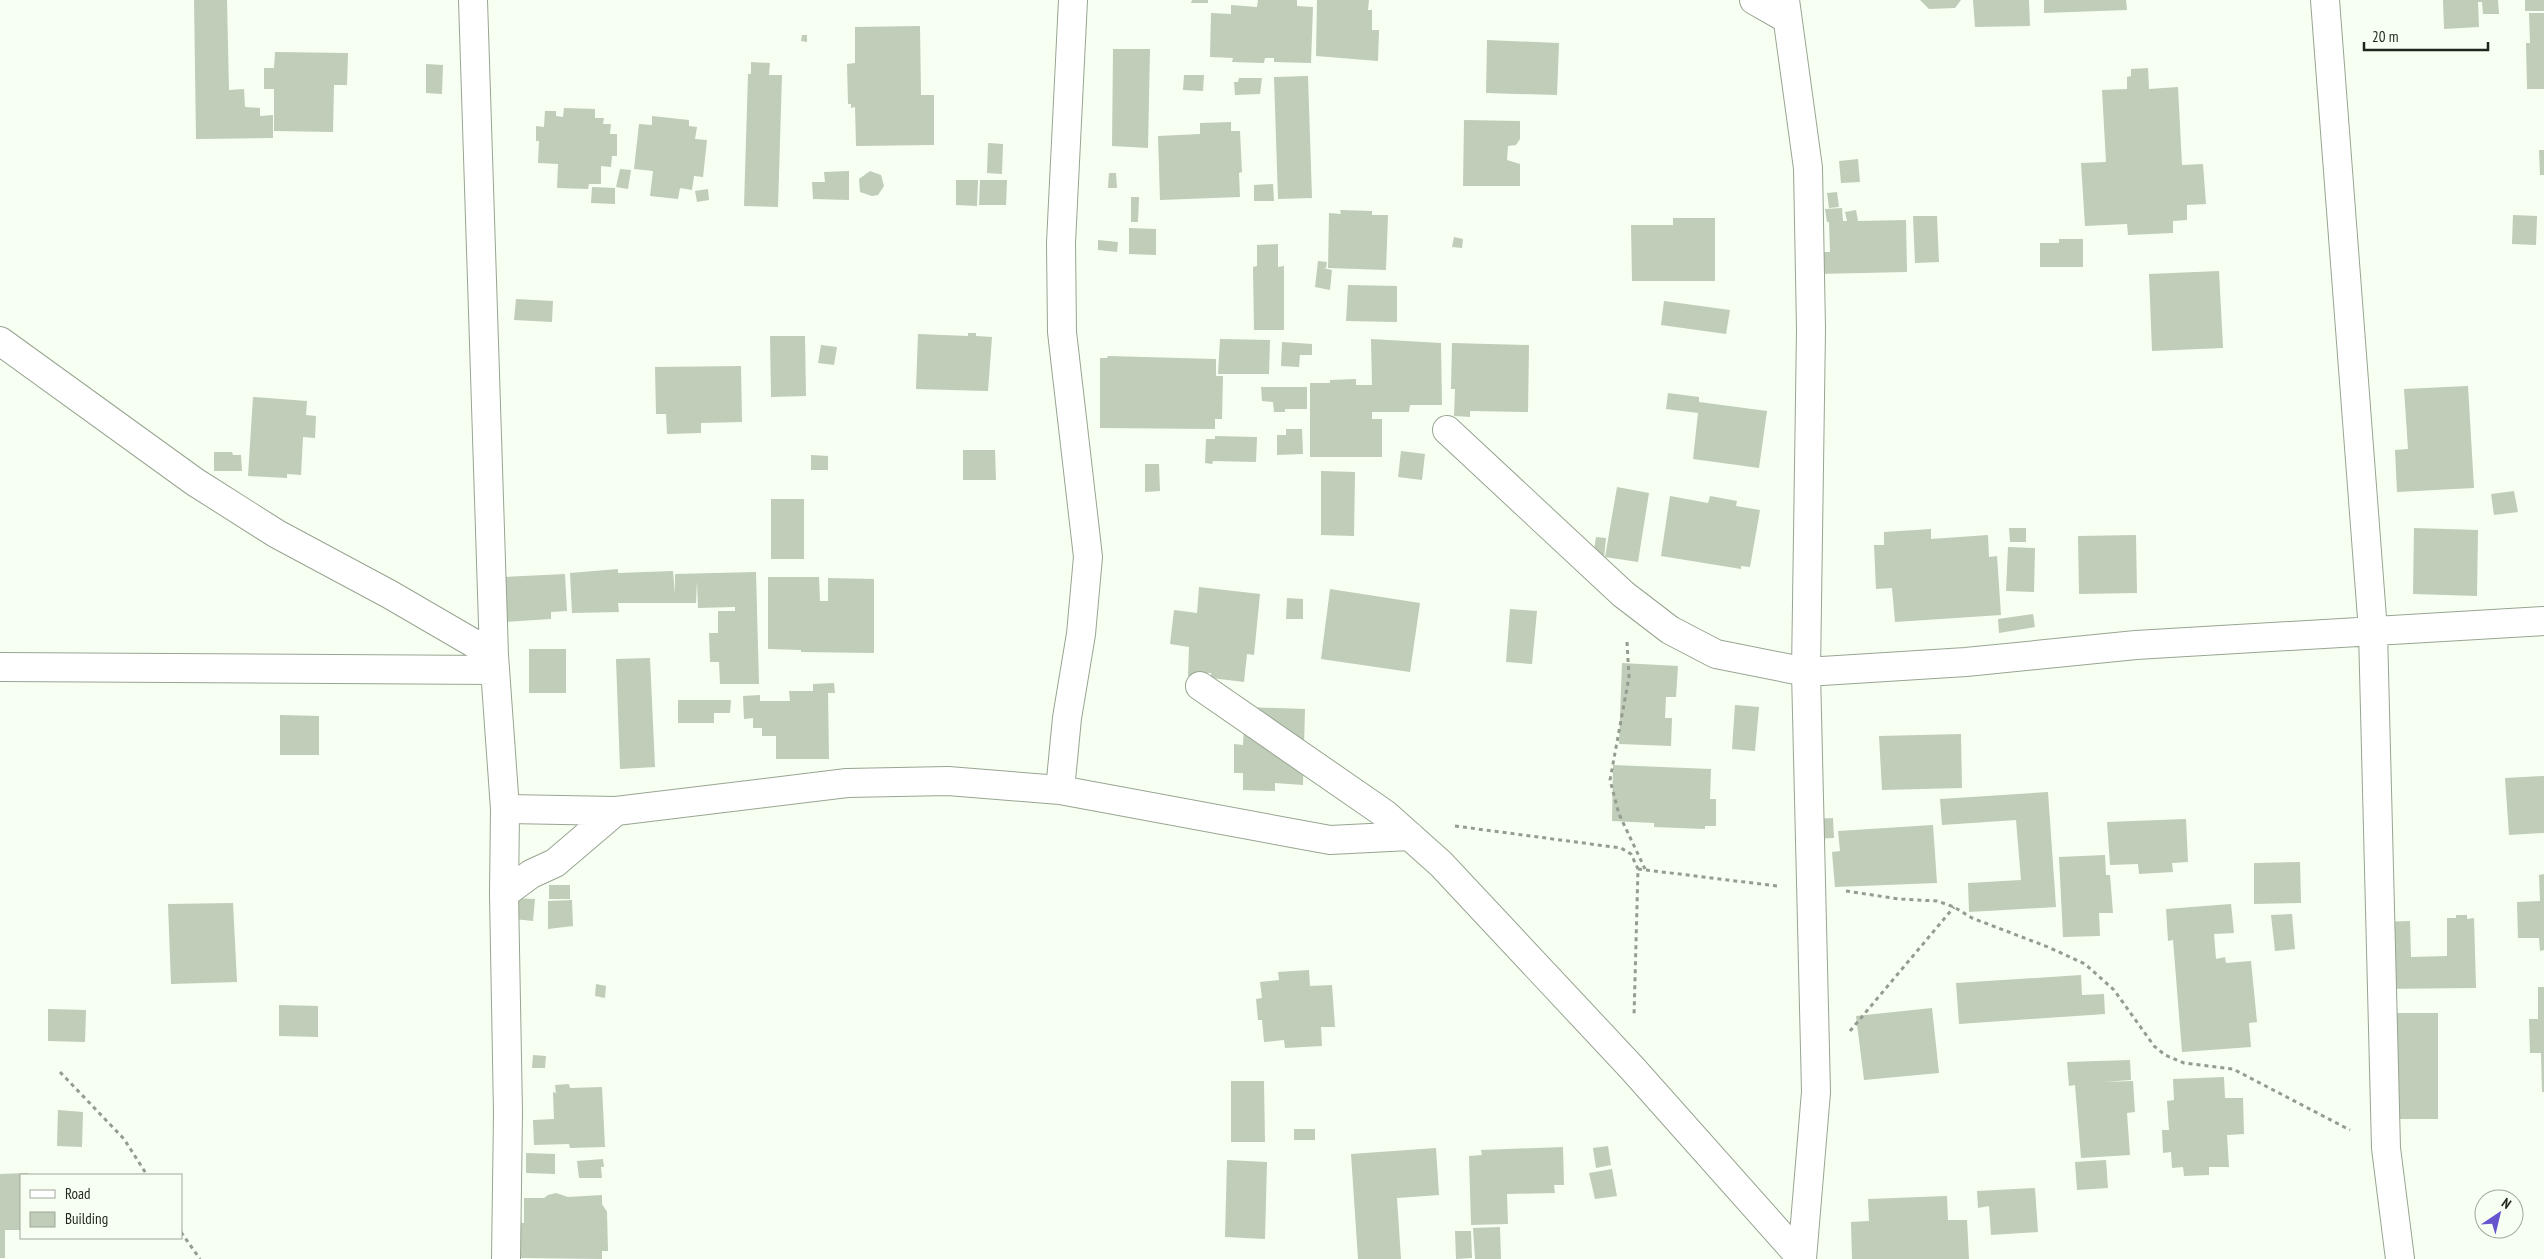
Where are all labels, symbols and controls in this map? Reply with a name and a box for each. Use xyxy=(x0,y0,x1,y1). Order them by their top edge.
scale bar xyxy=(2364,20,2488,52)
text: 20 m xyxy=(2372,27,2398,46)
legend xyxy=(20,1174,182,1239)
text: Road xyxy=(65,1184,91,1203)
north arrow xyxy=(2474,1189,2524,1239)
text: N xyxy=(2498,1194,2515,1213)
text: Building xyxy=(65,1209,108,1228)

